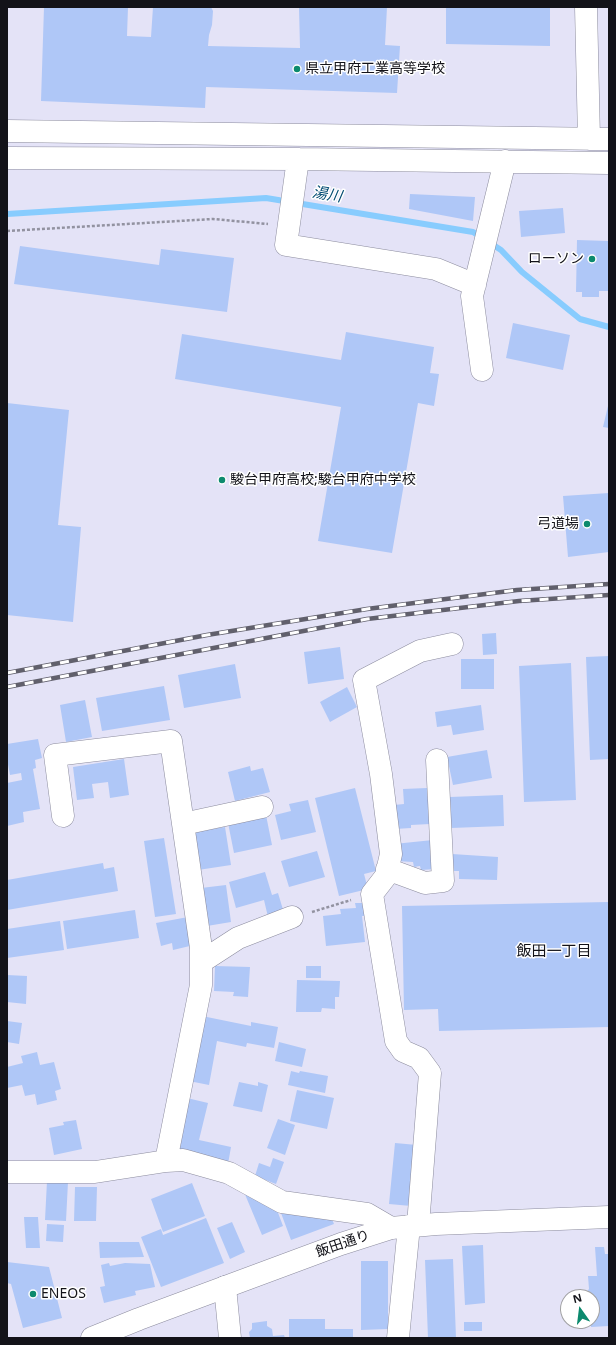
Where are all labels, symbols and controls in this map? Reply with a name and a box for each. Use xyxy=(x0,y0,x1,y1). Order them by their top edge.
place label: 県立甲府工業高等学校 xyxy=(305,61,445,77)
marker: 県立甲府工業高等学校 xyxy=(292,64,302,74)
water label: 湯川 xyxy=(311,184,343,206)
place label: ローソン xyxy=(528,251,584,267)
marker: ローソン xyxy=(587,254,597,264)
place label: 駿台甲府高校;駿台甲府中学校 xyxy=(230,472,416,488)
marker: 駿台甲府高校;駿台甲府中学校 xyxy=(217,475,227,485)
place label: 弓道場 xyxy=(537,516,579,532)
marker: 弓道場 xyxy=(582,519,592,529)
district label: 飯田一丁目 xyxy=(517,943,591,961)
street label: 飯田通り xyxy=(314,1227,372,1261)
place label: ENEOS xyxy=(41,1286,86,1302)
marker: ENEOS xyxy=(28,1289,38,1299)
north arrow xyxy=(560,1289,600,1329)
text: N xyxy=(571,1289,583,1306)

